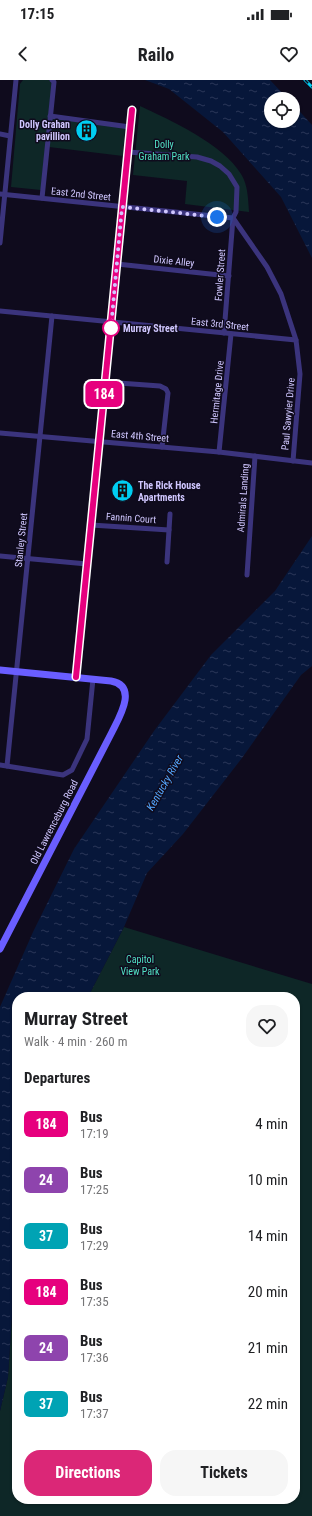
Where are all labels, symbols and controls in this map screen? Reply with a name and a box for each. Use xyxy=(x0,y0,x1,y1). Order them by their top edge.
text: 17:15 xyxy=(20,5,54,23)
icon: back xyxy=(12,43,34,65)
icon: heart xyxy=(278,43,300,65)
text: Railo xyxy=(138,44,174,65)
map controls xyxy=(264,92,300,128)
button: locate xyxy=(264,92,300,128)
building icon: Dolly Grahan pavillion xyxy=(73,117,99,143)
place label: Dolly Grahan pavillion xyxy=(19,119,70,142)
park label: Dolly Graham Park xyxy=(139,139,190,162)
street label: East 2nd Street xyxy=(51,185,111,203)
your location xyxy=(207,207,227,227)
street label: Fowler Street xyxy=(213,249,227,301)
street label: Dixie Alley xyxy=(153,253,195,269)
street label: East 3rd Street xyxy=(191,315,250,333)
marker: Murray Street xyxy=(102,319,120,337)
place label: Murray Street xyxy=(123,323,178,334)
street label: Hermitage Drive xyxy=(208,360,226,424)
street label: Paul Sawyier Drive xyxy=(279,377,297,451)
line badge: 184 xyxy=(81,381,127,407)
text: 184 xyxy=(93,386,115,402)
street label: East 4th Street xyxy=(111,428,169,444)
street label: Admirals Landing xyxy=(235,463,251,533)
building icon: The Rick House Apartments xyxy=(109,478,135,504)
place label: The Rick House Apartments xyxy=(138,480,201,503)
street label: Fannin Court xyxy=(106,511,157,525)
street label: Stanley Street xyxy=(13,512,29,568)
water label: Kentucky River xyxy=(144,752,186,813)
street label: Old Lawrenceburg Road xyxy=(28,778,80,866)
park label: Capitol View Park xyxy=(120,954,160,977)
button: heart xyxy=(246,1005,288,1047)
text: Murray Street xyxy=(24,1007,128,1030)
text: Walk · 4 min · 260 m xyxy=(24,1034,128,1049)
text: Departures xyxy=(24,1069,90,1087)
text: Bus xyxy=(80,1108,103,1126)
text: 4 min xyxy=(255,1115,288,1133)
text: 184 xyxy=(35,1116,57,1132)
text: 17:19 xyxy=(80,1126,109,1141)
text: Bus xyxy=(80,1164,103,1182)
text: 10 min xyxy=(248,1171,288,1189)
text: 24 xyxy=(39,1172,53,1188)
text: 17:25 xyxy=(80,1182,109,1197)
text: Bus xyxy=(80,1220,103,1238)
text: 14 min xyxy=(248,1227,288,1245)
text: 37 xyxy=(39,1228,53,1244)
text: 17:29 xyxy=(80,1238,109,1253)
text: Bus xyxy=(80,1276,103,1294)
text: 20 min xyxy=(248,1283,288,1301)
text: 184 xyxy=(35,1284,57,1300)
text: 17:35 xyxy=(80,1294,109,1309)
text: Bus xyxy=(80,1332,103,1350)
text: 21 min xyxy=(248,1339,288,1357)
text: 24 xyxy=(39,1340,53,1356)
text: 17:36 xyxy=(80,1350,109,1365)
text: Bus xyxy=(80,1388,103,1406)
text: 22 min xyxy=(248,1395,288,1413)
text: 37 xyxy=(39,1396,53,1412)
text: 17:37 xyxy=(80,1406,109,1421)
button: Directions xyxy=(24,1450,152,1496)
button: Tickets xyxy=(160,1450,288,1496)

